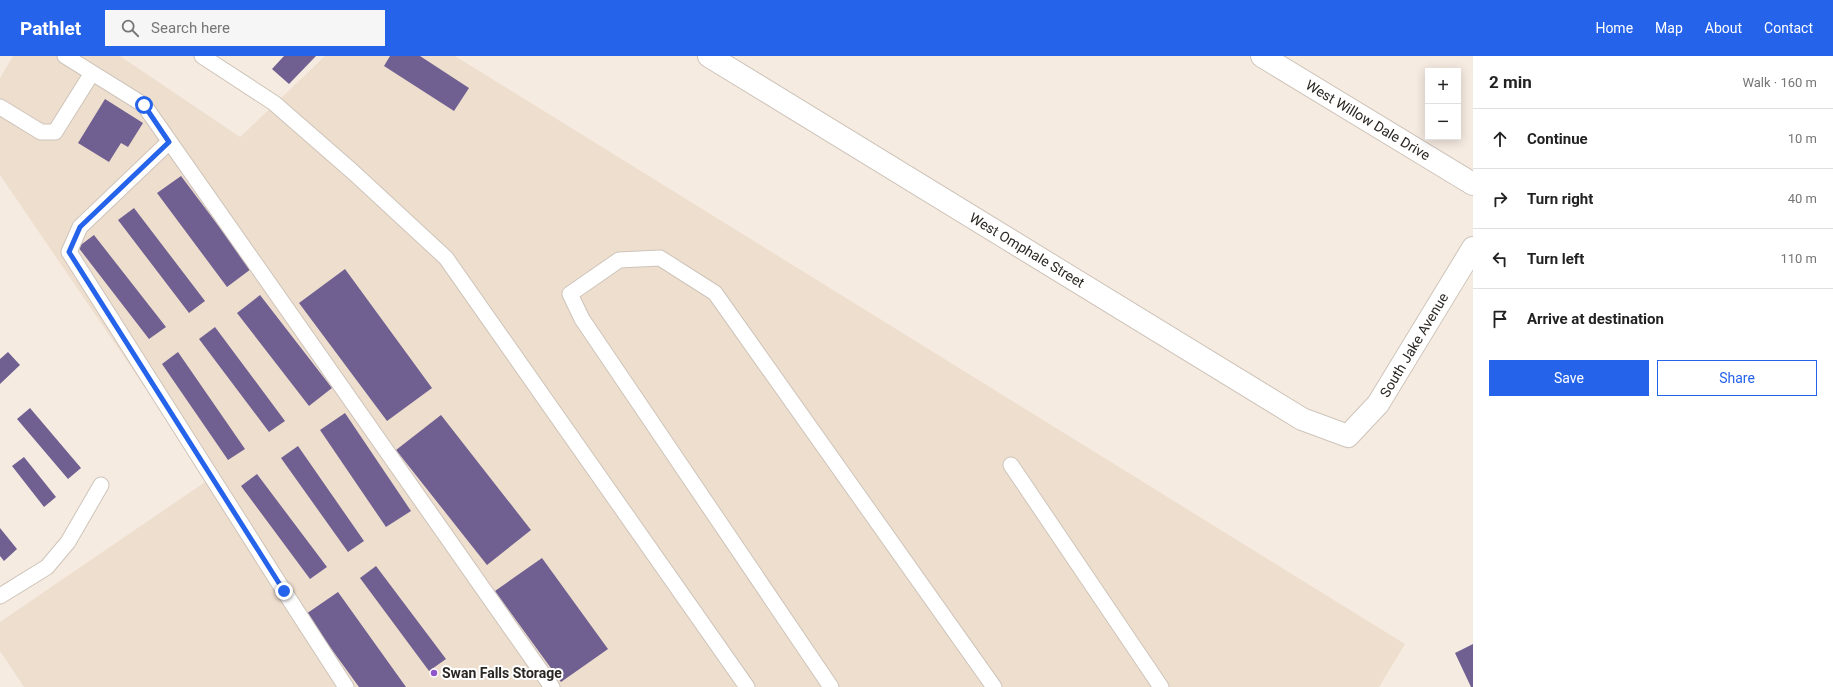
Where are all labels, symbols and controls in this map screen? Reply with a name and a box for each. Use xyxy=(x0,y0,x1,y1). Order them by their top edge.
search box xyxy=(105,10,385,46)
text: Pathlet xyxy=(20,17,81,40)
icon: search xyxy=(119,17,141,39)
text: Search here xyxy=(151,19,230,37)
text: Home xyxy=(1595,20,1633,36)
text: Map xyxy=(1655,20,1683,36)
text: About xyxy=(1705,20,1742,36)
text: Contact xyxy=(1764,20,1813,36)
map controls xyxy=(1425,68,1461,140)
button: + xyxy=(1425,68,1461,104)
text: 2 min xyxy=(1489,72,1532,92)
text: Walk · 160 m xyxy=(1742,75,1817,90)
street label: West Willow Dale Drive xyxy=(1303,77,1433,163)
route start xyxy=(135,96,153,114)
button: − xyxy=(1425,104,1461,140)
icon: ahead xyxy=(1489,128,1511,150)
text: Continue xyxy=(1527,130,1588,148)
text: 10 m xyxy=(1788,131,1817,146)
icon: right xyxy=(1489,188,1511,210)
text: Turn right xyxy=(1527,190,1593,208)
text: 40 m xyxy=(1788,191,1817,206)
street label: West Omphale Street xyxy=(967,209,1088,291)
icon: left xyxy=(1489,248,1511,270)
text: Turn left xyxy=(1527,250,1584,268)
text: 110 m xyxy=(1780,251,1817,266)
street label: South Jake Avenue xyxy=(1377,290,1451,400)
icon: arrive xyxy=(1489,308,1511,330)
text: Arrive at destination xyxy=(1527,310,1664,328)
button: Save xyxy=(1489,360,1649,396)
button: Share xyxy=(1657,360,1817,396)
route end xyxy=(275,582,293,600)
place label: Swan Falls Storage xyxy=(442,665,562,681)
marker: Swan Falls Storage xyxy=(429,668,439,678)

